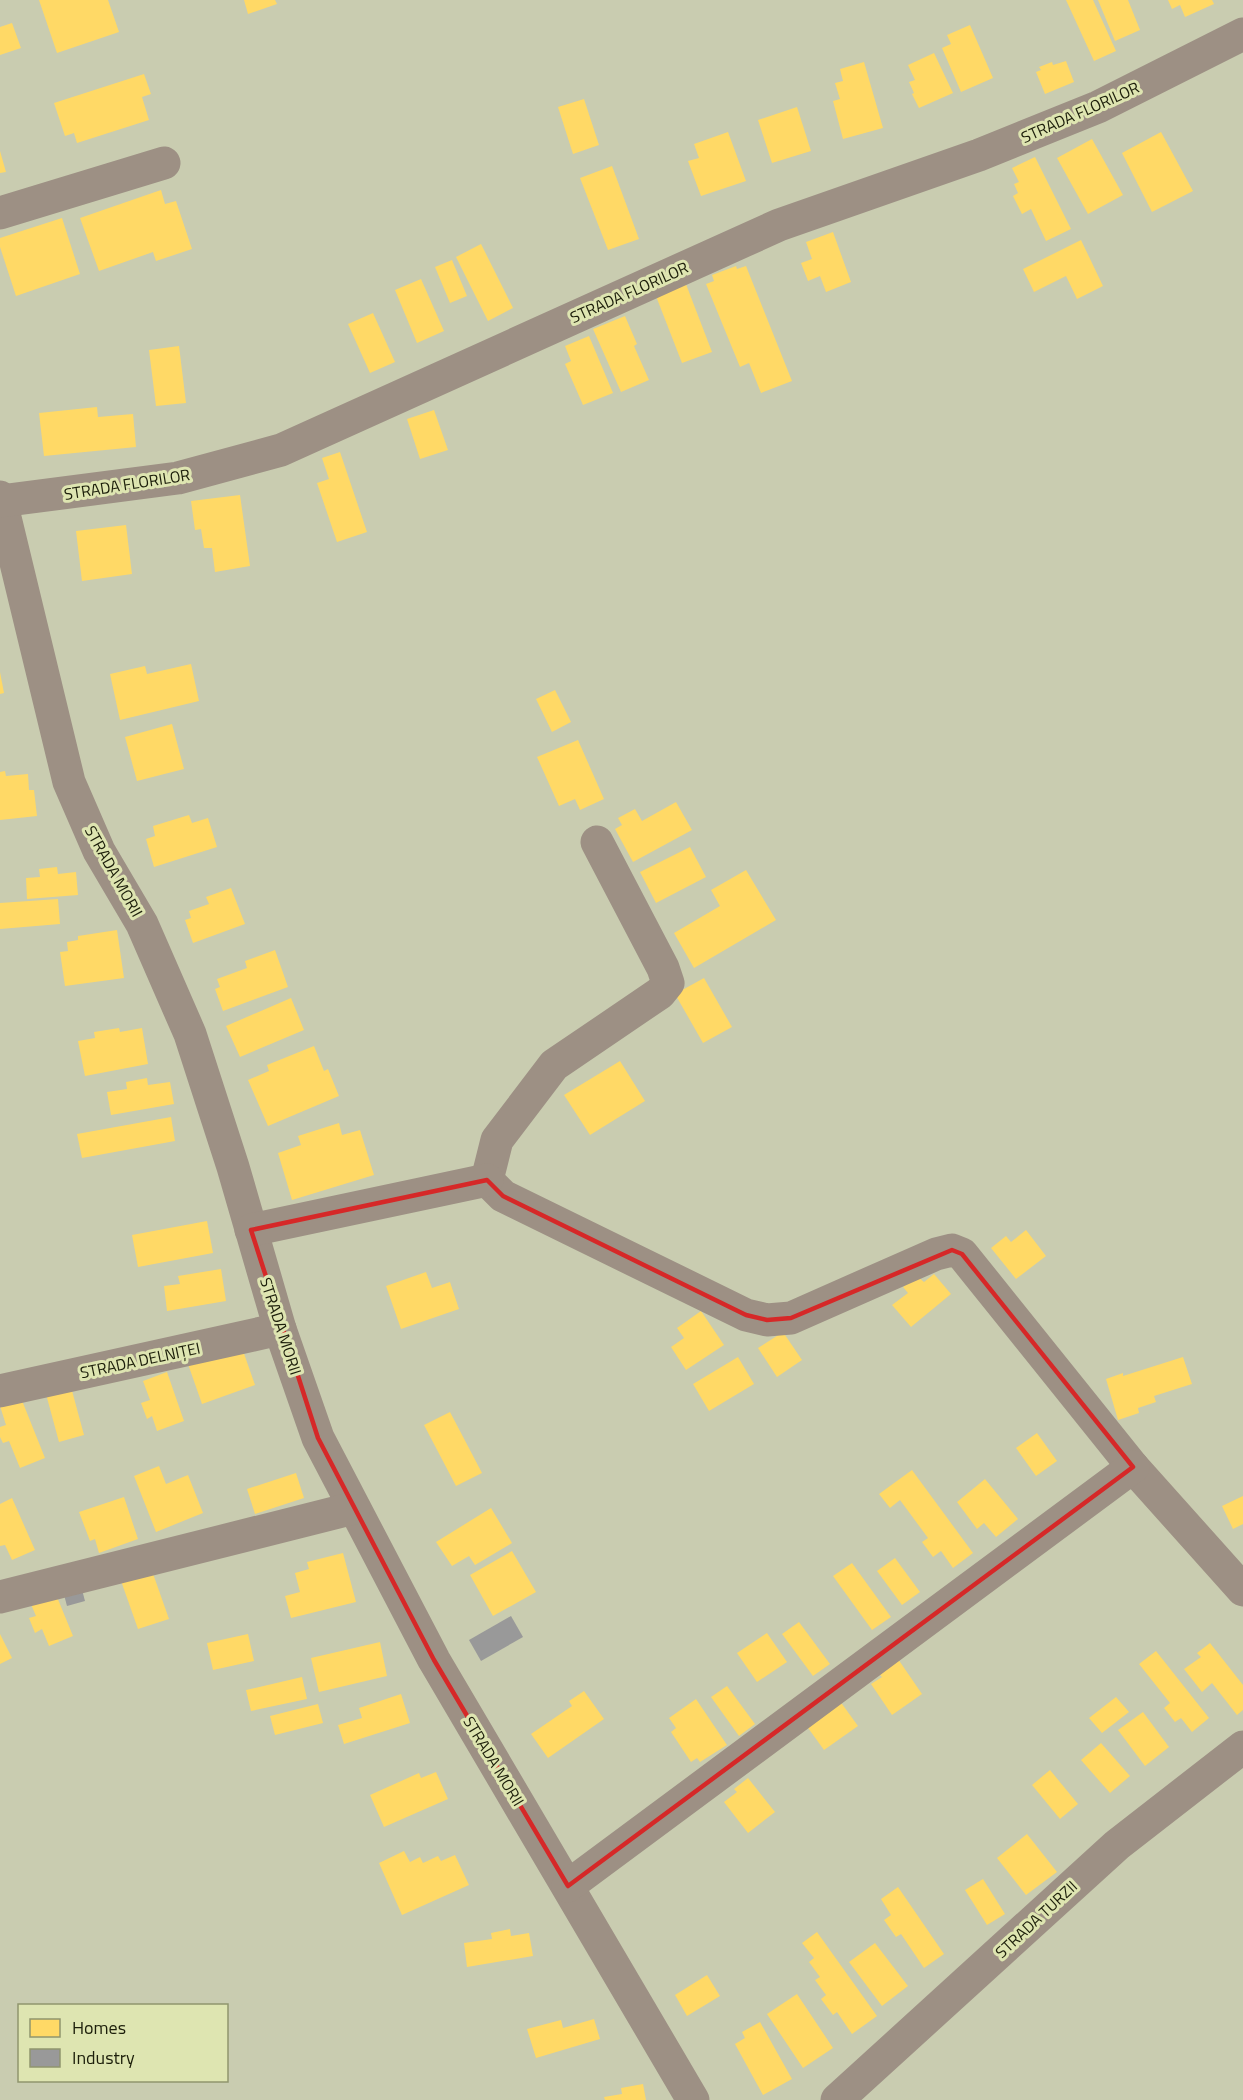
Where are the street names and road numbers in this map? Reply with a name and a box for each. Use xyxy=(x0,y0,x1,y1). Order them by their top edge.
street label: STRADA FLORILOR xyxy=(1017,75,1143,149)
street label: STRADA FLORILOR xyxy=(566,255,692,329)
street label: STRADA FLORILOR xyxy=(62,462,192,506)
street label: STRADA MORII xyxy=(79,821,149,921)
street label: STRADA MORII xyxy=(254,1274,308,1378)
street label: STRADA DELNIȚEI xyxy=(78,1336,202,1384)
street label: STRADA MORII xyxy=(458,1711,530,1811)
street label: STRADA TURZII xyxy=(990,1875,1082,1963)

